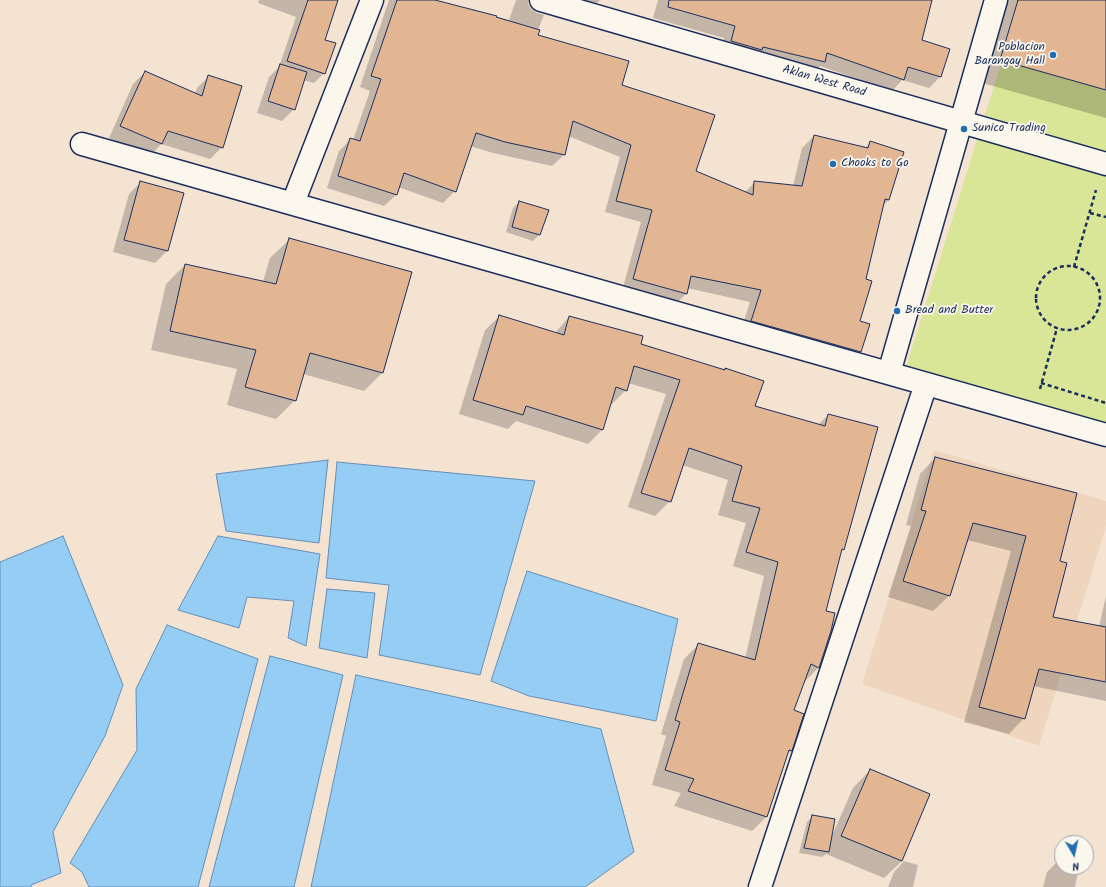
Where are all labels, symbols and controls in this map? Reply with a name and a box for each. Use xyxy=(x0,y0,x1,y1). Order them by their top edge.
place label: Poblacion Barangay Hall xyxy=(974,41,1045,69)
marker: Poblacion Barangay Hall xyxy=(1048,50,1058,60)
street label: Aklan West Road xyxy=(781,63,867,101)
place label: Sunico Trading xyxy=(972,122,1046,136)
marker: Sunico Trading xyxy=(959,124,969,134)
place label: Chooks to Go xyxy=(841,157,909,171)
marker: Chooks to Go xyxy=(828,159,838,169)
place label: Bread and Butter xyxy=(905,304,993,318)
marker: Bread and Butter xyxy=(892,306,902,316)
north arrow xyxy=(1054,835,1094,875)
text: N xyxy=(1071,856,1081,875)

